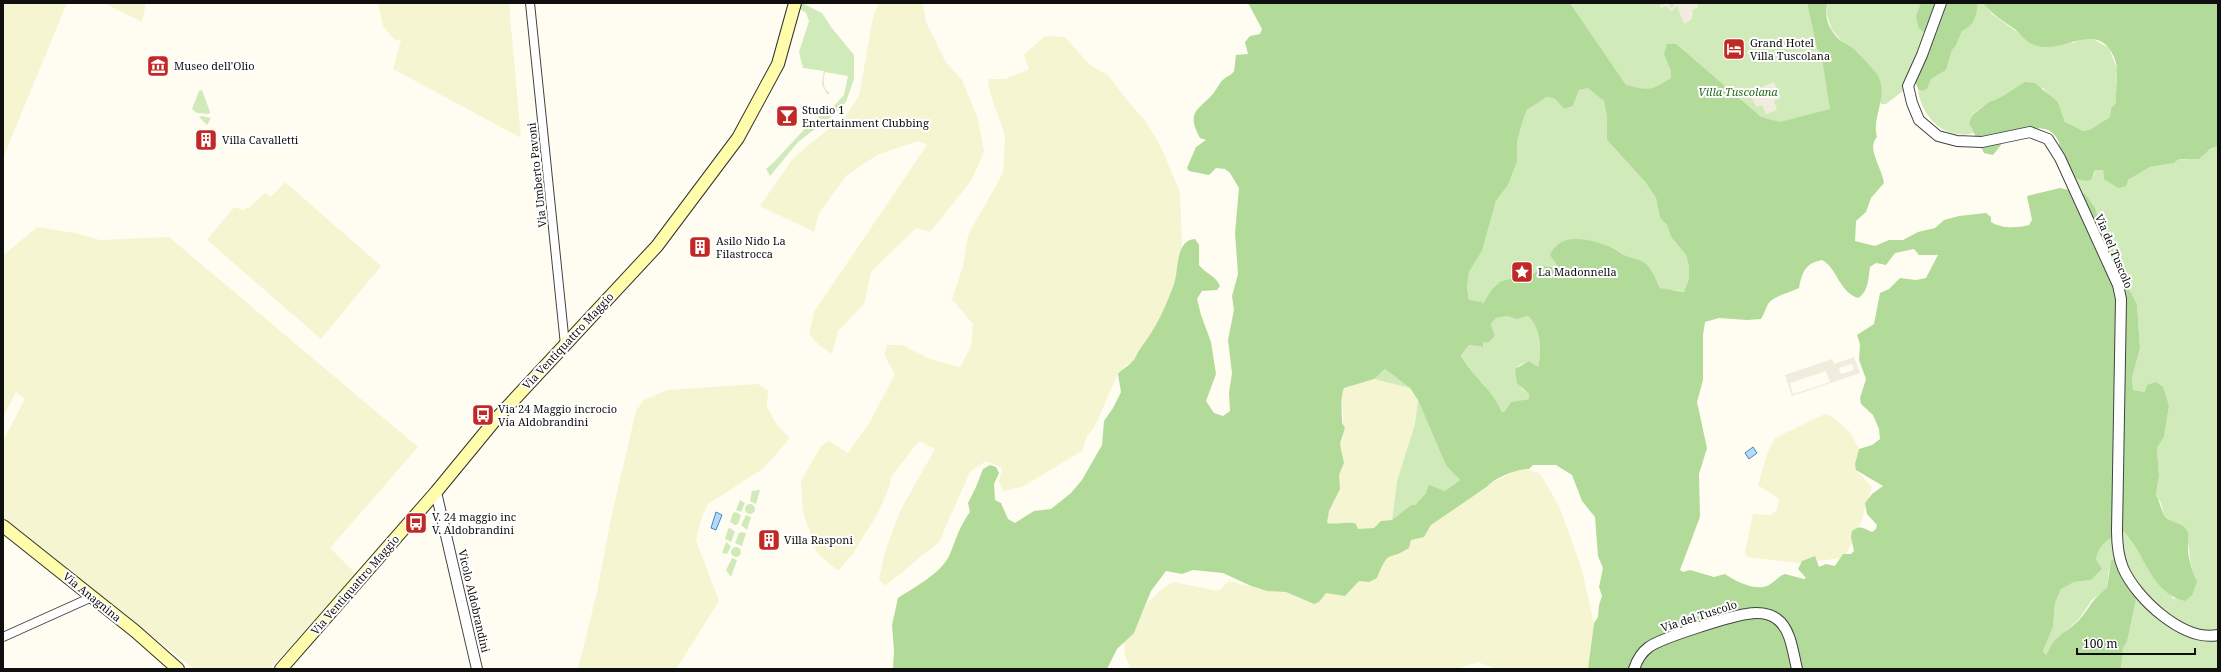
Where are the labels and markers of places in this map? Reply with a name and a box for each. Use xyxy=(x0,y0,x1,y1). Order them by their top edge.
place label: Grand Hotel Villa Tuscolana xyxy=(1750,35,1830,63)
hotel icon: Grand Hotel Villa Tuscolana xyxy=(1721,36,1747,62)
museum icon: Museo dell'Olio xyxy=(145,53,171,79)
place label: Museo dell'Olio xyxy=(174,58,255,73)
place label: Studio 1 Entertainment Clubbing xyxy=(802,102,929,130)
bar icon: Studio 1 Entertainment Clubbing xyxy=(774,103,800,129)
building icon: Villa Cavalletti xyxy=(193,127,219,153)
place label: Villa Cavalletti xyxy=(222,132,299,147)
place label: Asilo Nido La Filastrocca xyxy=(716,233,786,261)
building icon: Asilo Nido La Filastrocca xyxy=(687,234,713,260)
place icon: La Madonnella xyxy=(1509,259,1535,285)
place label: La Madonnella xyxy=(1538,264,1617,279)
place label: Via 24 Maggio incrocio Via Aldobrandini xyxy=(498,401,617,429)
bus stop icon: Via 24 Maggio incrocio Via Aldobrandini xyxy=(470,402,496,428)
place label: V. 24 maggio inc V. Aldobrandini xyxy=(432,509,516,537)
bus stop icon: V. 24 maggio inc V. Aldobrandini xyxy=(403,510,429,536)
building icon: Villa Rasponi xyxy=(756,527,782,553)
place label: Villa Rasponi xyxy=(784,532,853,547)

